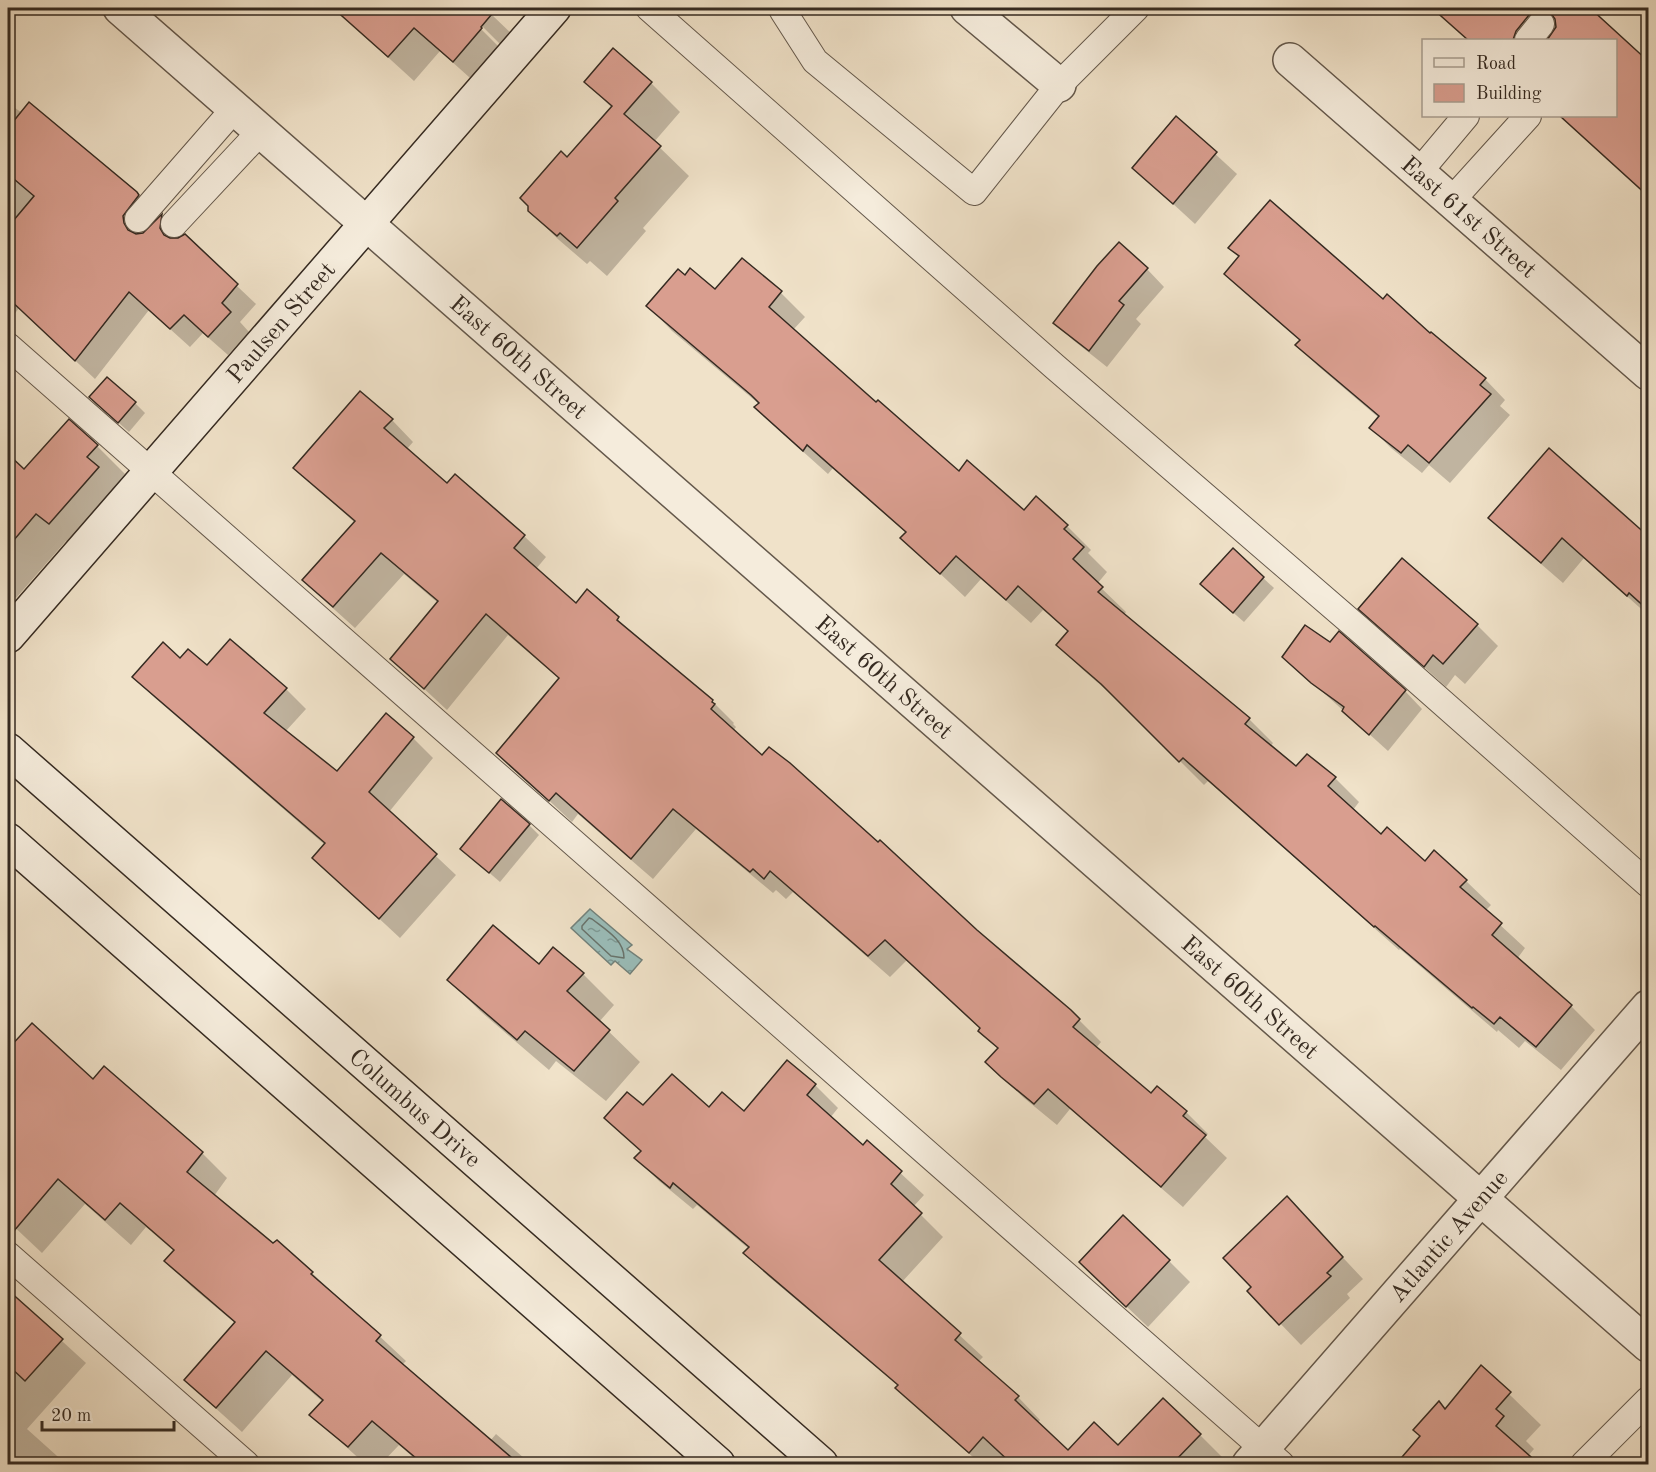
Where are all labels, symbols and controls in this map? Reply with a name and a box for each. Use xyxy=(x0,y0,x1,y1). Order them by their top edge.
legend xyxy=(1422,39,1617,117)
text: Road xyxy=(1476,55,1516,73)
text: Building xyxy=(1476,85,1542,103)
street label: East 61st Street xyxy=(1396,153,1540,283)
street label: Paulsen Street xyxy=(224,258,341,388)
street label: East 60th Street xyxy=(444,292,591,425)
street label: East 60th Street xyxy=(810,612,957,745)
street label: East 60th Street xyxy=(1176,932,1322,1065)
street label: Columbus Drive xyxy=(344,1045,484,1173)
street label: Atlantic Avenue xyxy=(1386,1166,1514,1308)
scale bar xyxy=(42,1394,174,1432)
text: 20 m xyxy=(51,1407,91,1425)

